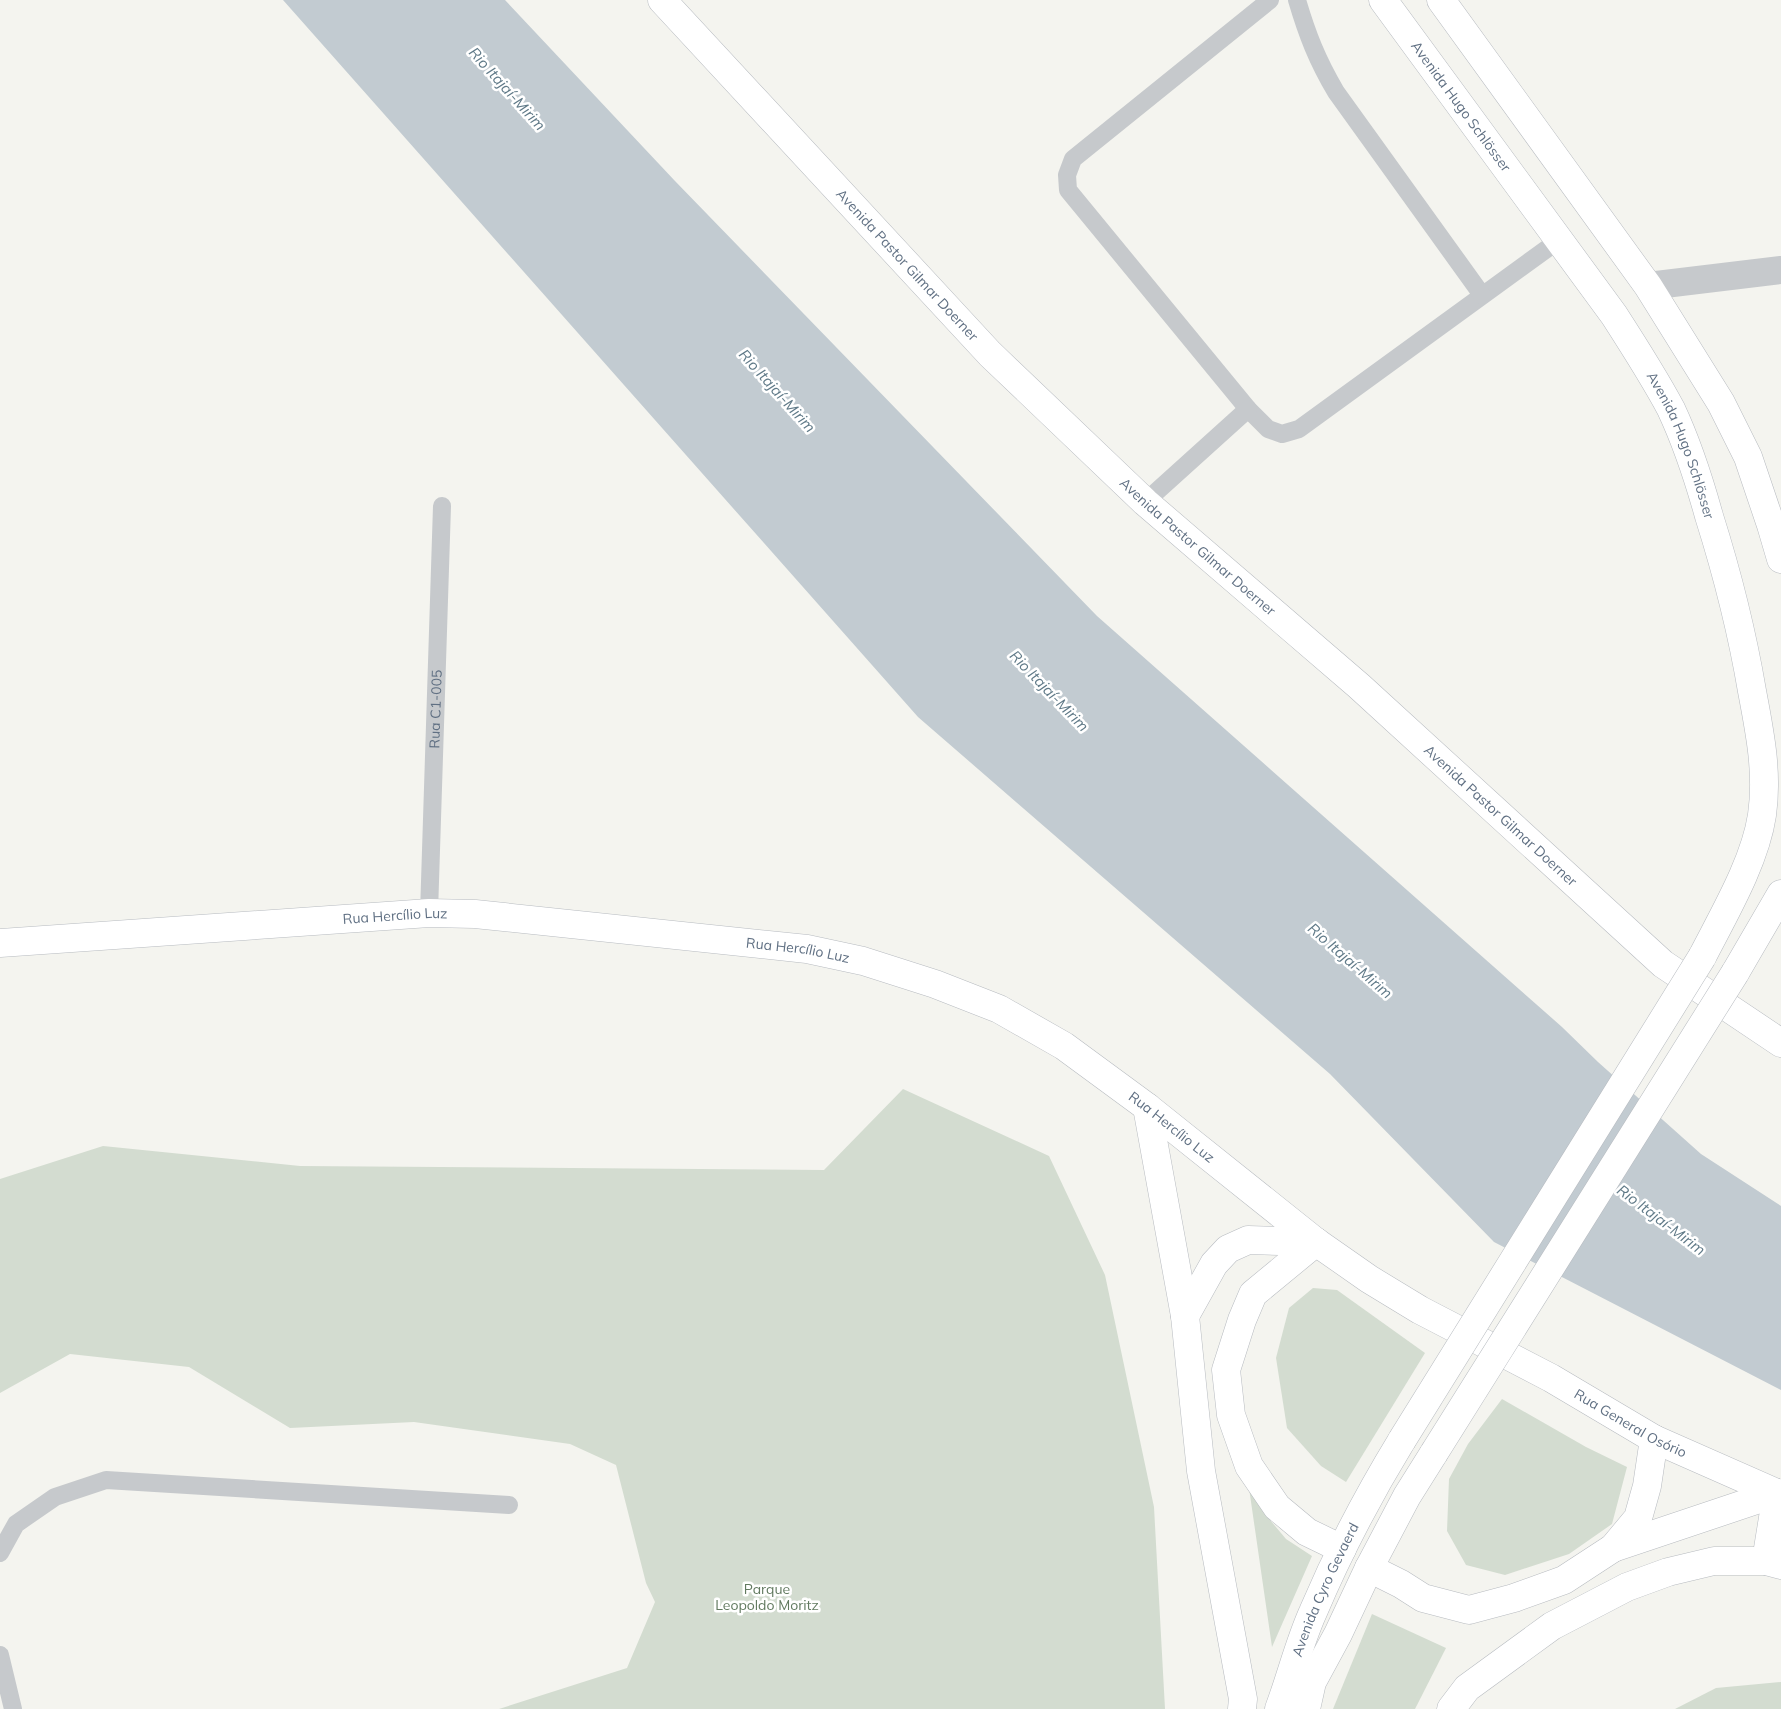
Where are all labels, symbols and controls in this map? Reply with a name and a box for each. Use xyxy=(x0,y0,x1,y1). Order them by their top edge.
street label: Avenida Hugo Schlösser xyxy=(1407,38,1515,176)
water label: Rio Itajaí-Mirim xyxy=(465,43,550,134)
street label: Avenida Pastor Gilmar Doerner xyxy=(832,185,983,345)
water label: Rio Itajaí-Mirim xyxy=(735,345,820,436)
street label: Avenida Hugo Schlösser xyxy=(1643,368,1719,522)
street label: Avenida Pastor Gilmar Doerner xyxy=(1116,474,1280,620)
water label: Rio Itajaí-Mirim xyxy=(1006,646,1093,735)
street label: Rua C1-005 xyxy=(425,669,446,749)
street label: Avenida Pastor Gilmar Doerner xyxy=(1420,741,1582,891)
street label: Rua Hercílio Luz xyxy=(342,904,448,928)
water label: Rio Itajaí-Mirim xyxy=(1304,919,1396,1002)
street label: Rua Hercílio Luz xyxy=(745,934,851,967)
street label: Rua Hercílio Luz xyxy=(1125,1088,1218,1167)
water label: Rio Itajaí-Mirim xyxy=(1613,1180,1709,1259)
street label: Rua General Osório xyxy=(1571,1385,1690,1461)
street label: Avenida Cyro Gevaerd xyxy=(1288,1520,1363,1659)
park label: Parque Leopoldo Moritz xyxy=(715,1580,819,1614)

